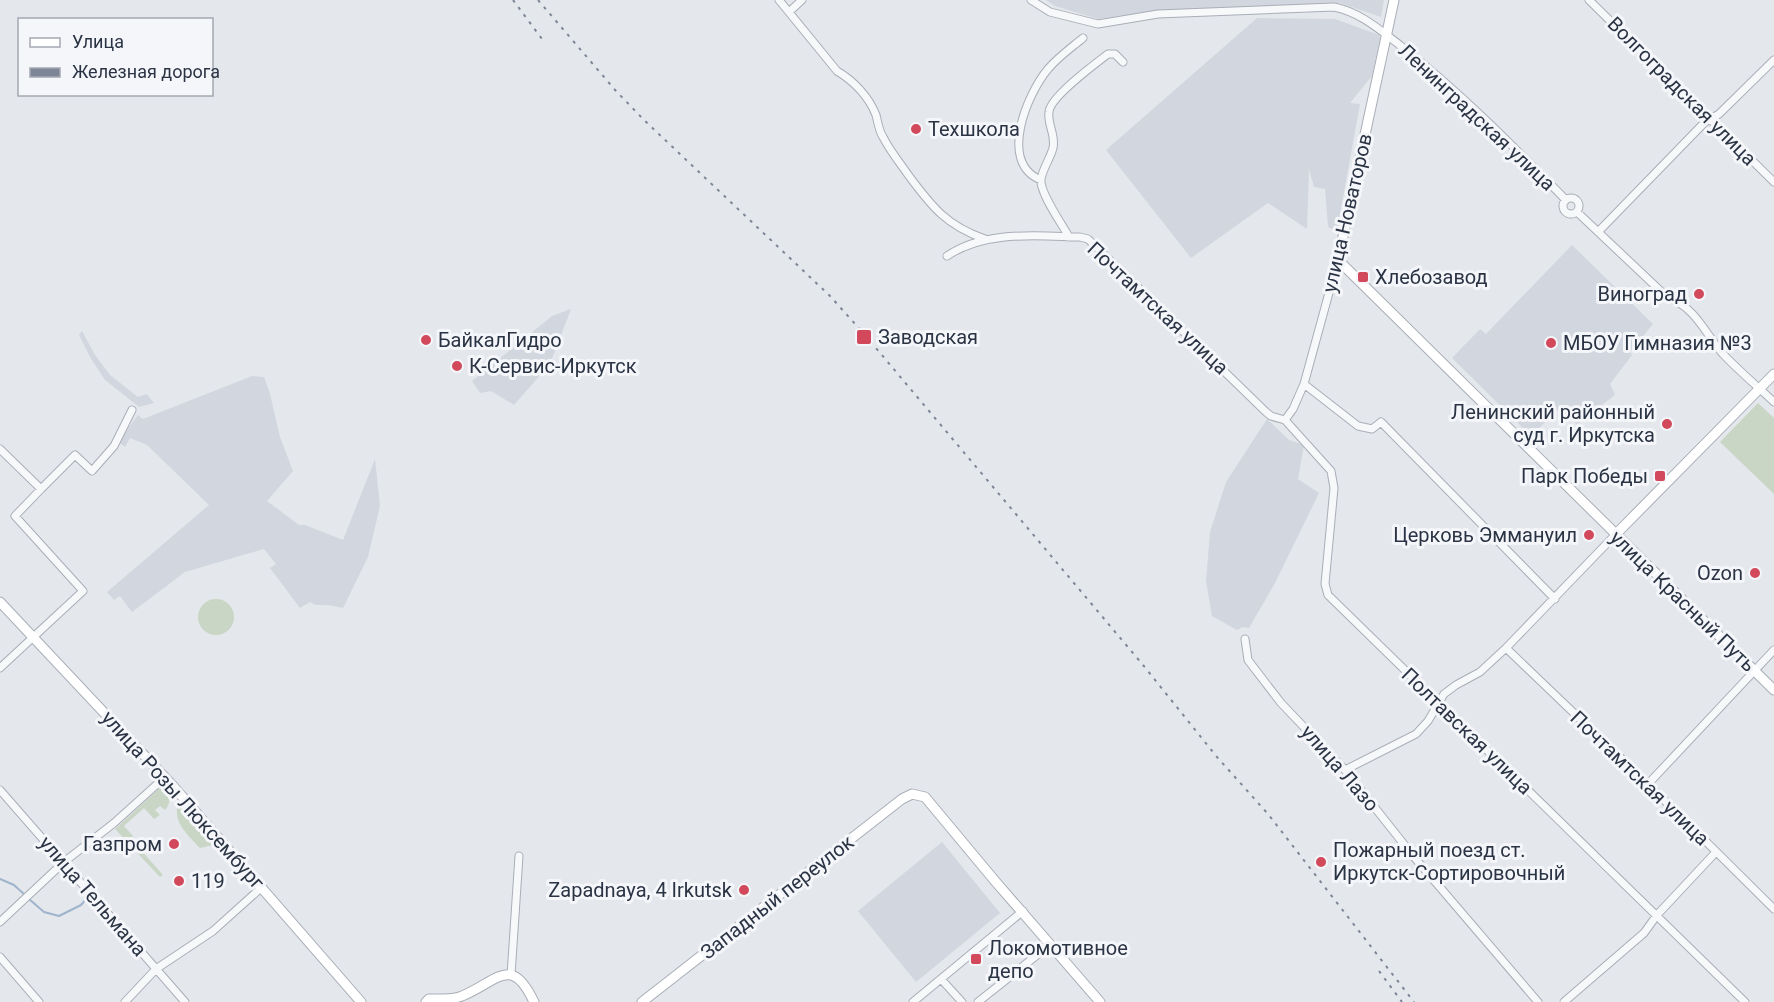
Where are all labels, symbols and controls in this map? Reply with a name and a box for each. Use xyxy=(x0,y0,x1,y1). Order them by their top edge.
street label: Волгоградская улица xyxy=(1603,12,1761,170)
legend xyxy=(18,18,213,96)
text: Улица xyxy=(72,31,124,52)
street label: Ленинградская улица xyxy=(1394,38,1560,196)
text: Железная дорога xyxy=(72,61,220,82)
place label: Техшкола xyxy=(928,117,1020,141)
marker: Техшкола xyxy=(909,122,923,136)
street label: улица Новаторов xyxy=(1317,131,1377,295)
street label: Почтамтская улица xyxy=(1083,237,1233,379)
place label: Хлебозавод xyxy=(1375,265,1488,289)
marker: Хлебозавод xyxy=(1356,270,1370,284)
place label: Виноград xyxy=(1597,282,1687,306)
marker: Виноград xyxy=(1692,287,1706,301)
place label: Заводская xyxy=(878,325,978,349)
place label: БайкалГидро xyxy=(438,328,562,352)
marker: Заводская xyxy=(855,328,873,346)
place label: МБОУ Гимназия №3 xyxy=(1563,331,1752,355)
marker: БайкалГидро xyxy=(419,333,433,347)
marker: МБОУ Гимназия №3 xyxy=(1544,336,1558,350)
place label: К-Сервис-Иркутск xyxy=(469,354,637,378)
marker: К-Сервис-Иркутск xyxy=(450,359,464,373)
place label: Ленинский районный суд г. Иркутска xyxy=(1451,400,1655,447)
marker: Ленинский районный суд г. Иркутска xyxy=(1660,417,1674,431)
place label: Парк Победы xyxy=(1521,464,1648,488)
marker: Парк Победы xyxy=(1653,469,1667,483)
place label: Церковь Эммануил xyxy=(1393,523,1577,547)
street label: улица Красный Путь xyxy=(1605,525,1761,677)
marker: Церковь Эммануил xyxy=(1582,528,1596,542)
place label: Ozon xyxy=(1697,561,1743,585)
marker: Ozon xyxy=(1748,566,1762,580)
street label: Полтавская улица xyxy=(1397,663,1537,799)
street label: улица Розы Люксембург xyxy=(97,706,270,895)
street label: Почтамтская улица xyxy=(1566,706,1714,850)
street label: улица Лазо xyxy=(1296,720,1384,816)
street label: Западный переулок xyxy=(696,830,858,964)
street label: улица Тельмана xyxy=(34,831,152,961)
place label: Газпром xyxy=(83,832,162,856)
marker: Газпром xyxy=(167,837,181,851)
place label: Пожарный поезд ст. Иркутск-Сортировочный xyxy=(1333,838,1565,885)
marker: Пожарный поезд ст. Иркутск-Сортировочный xyxy=(1314,855,1328,869)
place label: 119 xyxy=(191,869,225,893)
marker: 119 xyxy=(172,874,186,888)
place label: Zapadnaya, 4 Irkutsk xyxy=(548,878,733,902)
marker: Zapadnaya, 4 Irkutsk xyxy=(737,883,751,897)
place label: Локомотивное депо xyxy=(988,936,1128,983)
marker: Локомотивное депо xyxy=(969,952,983,966)

